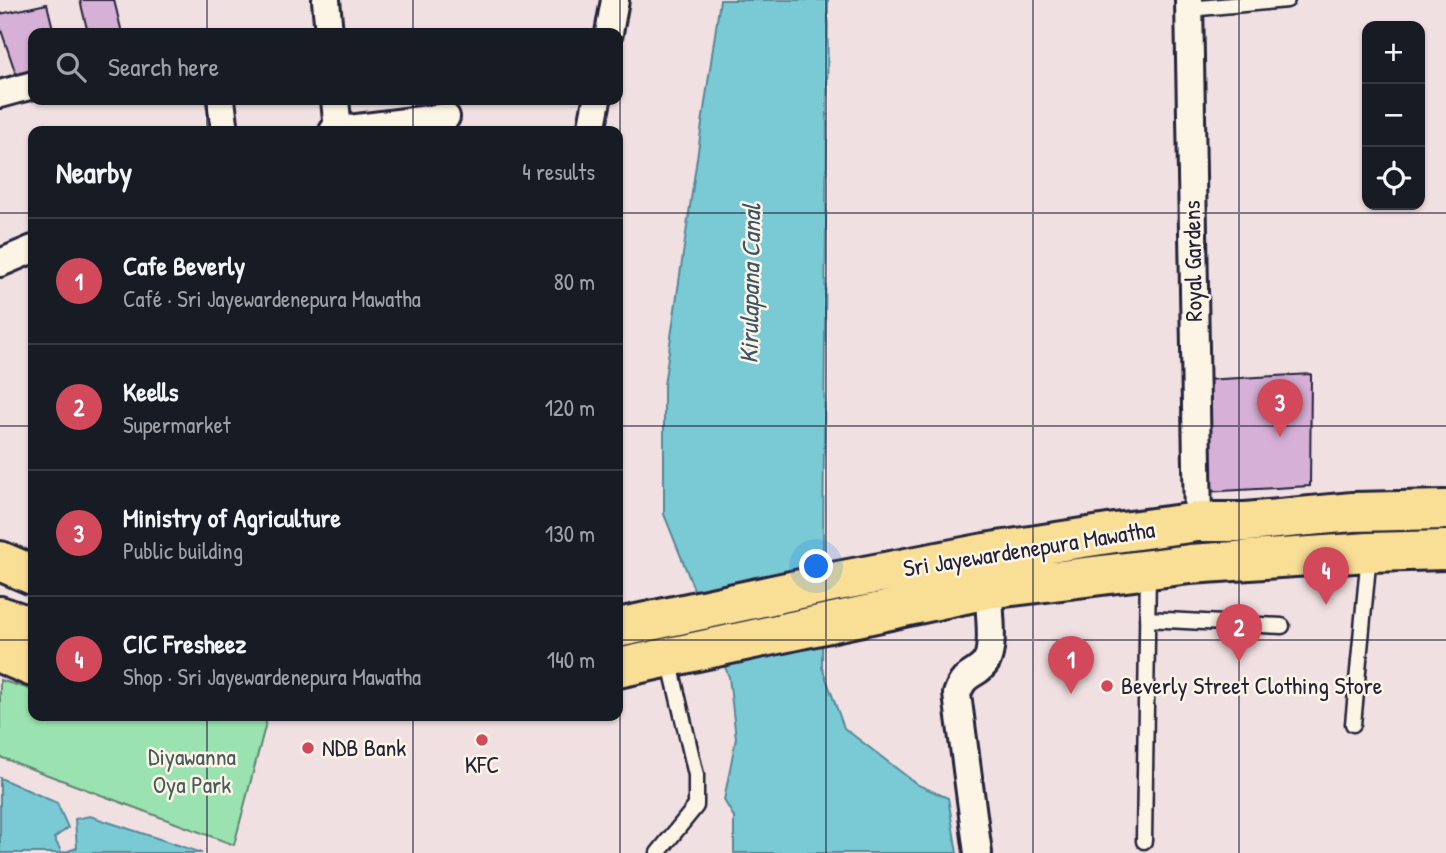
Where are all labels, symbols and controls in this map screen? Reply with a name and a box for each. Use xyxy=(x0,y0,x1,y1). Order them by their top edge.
map controls xyxy=(1362,21,1425,210)
button: + xyxy=(1362,21,1425,84)
search box xyxy=(28,28,623,105)
icon: search xyxy=(52,48,90,86)
text: Search here xyxy=(108,49,219,84)
button: − xyxy=(1362,84,1425,147)
button: locate xyxy=(1362,147,1425,210)
text: Nearby xyxy=(56,152,132,192)
text: 4 results xyxy=(522,156,595,187)
street label: Royal Gardens xyxy=(1175,200,1209,322)
water label: Kirulapana Canal xyxy=(731,203,769,364)
text: Cafe Beverly xyxy=(123,248,245,283)
text: 1 xyxy=(75,266,83,297)
text: 80 m xyxy=(554,266,595,297)
text: Café · Sri Jayewardenepura Mawatha xyxy=(123,283,421,314)
text: Keells xyxy=(123,374,179,409)
pin: 3 xyxy=(1257,379,1303,437)
text: 2 xyxy=(74,392,84,423)
text: 120 m xyxy=(545,392,595,423)
text: Supermarket xyxy=(123,409,231,440)
text: Ministry of Agriculture xyxy=(123,500,341,535)
street label: Sri Jayewardenepura Mawatha xyxy=(901,512,1157,584)
text: 3 xyxy=(74,518,84,549)
text: 130 m xyxy=(545,518,595,549)
text: Public building xyxy=(123,535,243,566)
pin: 4 xyxy=(1303,547,1349,605)
your location xyxy=(799,549,833,583)
pin: 2 xyxy=(1216,604,1262,662)
text: CIC Fresheez xyxy=(123,626,246,661)
pin: 1 xyxy=(1048,636,1094,694)
text: 4 xyxy=(75,644,83,675)
text: 140 m xyxy=(547,644,595,675)
text: Shop · Sri Jayewardenepura Mawatha xyxy=(123,661,421,692)
place label: Beverly Street Clothing Store xyxy=(1121,669,1383,701)
marker: Beverly Street Clothing Store xyxy=(1099,678,1115,694)
place label: NDB Bank xyxy=(322,731,406,763)
marker: KFC xyxy=(474,732,490,748)
park label: Diyawanna Oya Park xyxy=(148,740,236,800)
marker: NDB Bank xyxy=(300,740,316,756)
place label: KFC xyxy=(465,748,499,780)

